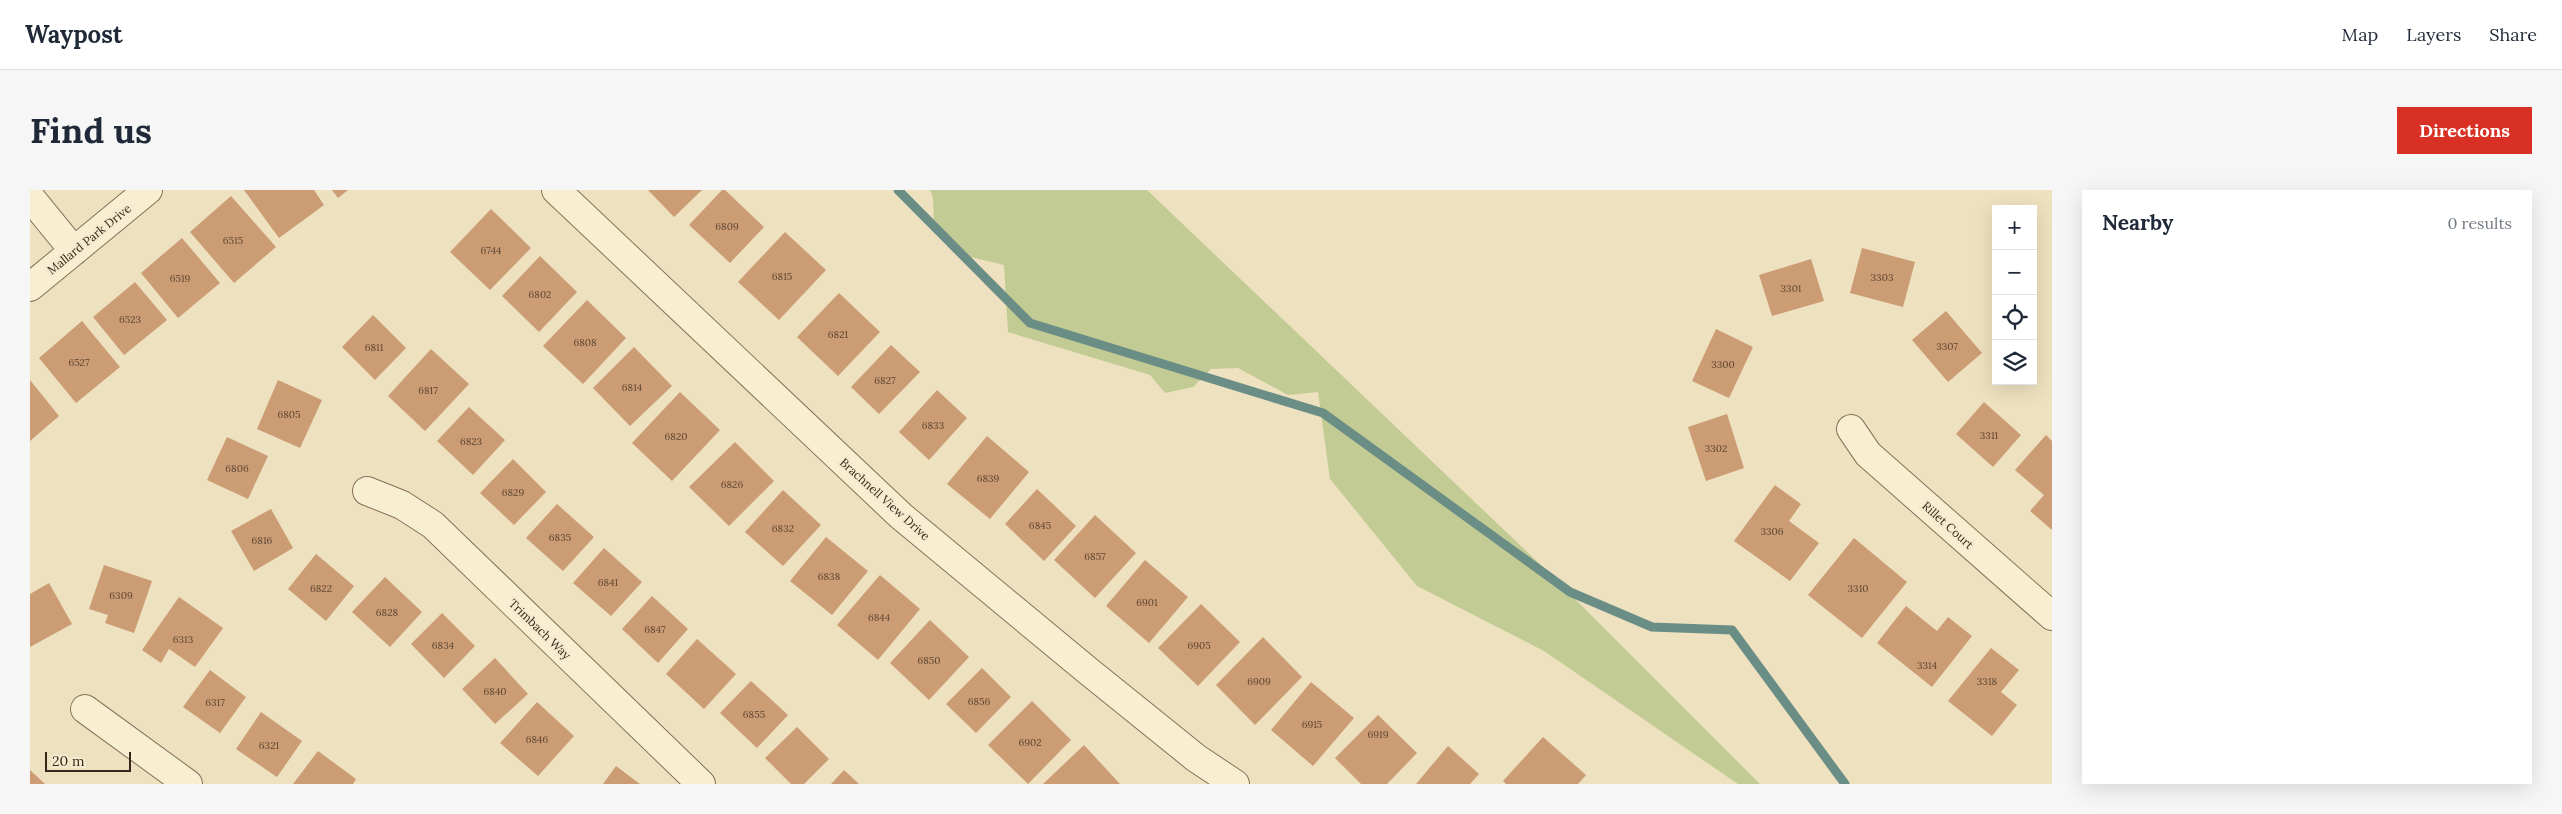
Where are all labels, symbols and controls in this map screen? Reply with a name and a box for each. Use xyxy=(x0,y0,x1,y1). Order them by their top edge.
text: Waypost xyxy=(25,19,123,50)
text: Map xyxy=(2342,23,2378,46)
text: Layers xyxy=(2406,23,2461,46)
text: Share xyxy=(2489,23,2537,46)
button: Directions xyxy=(2397,107,2532,154)
text: Find us xyxy=(30,108,152,153)
street label: Mallard Park Drive xyxy=(44,200,134,277)
map controls xyxy=(1992,205,2037,385)
button: + xyxy=(1992,205,2037,250)
text: Nearby xyxy=(2102,209,2173,236)
text: 0 results xyxy=(2447,213,2512,233)
house number: 6809 xyxy=(715,220,739,233)
house number: 6515 xyxy=(223,234,243,247)
house number: 6744 xyxy=(480,244,502,257)
button: − xyxy=(1992,250,2037,295)
house number: 6815 xyxy=(772,270,792,283)
house number: 3303 xyxy=(1871,271,1894,284)
house number: 6519 xyxy=(170,272,191,285)
house number: 3301 xyxy=(1781,282,1802,295)
house number: 6802 xyxy=(529,288,551,301)
button: locate xyxy=(1992,295,2037,340)
house number: 6523 xyxy=(119,313,141,326)
house number: 6821 xyxy=(828,328,849,341)
house number: 6808 xyxy=(573,336,597,349)
house number: 3307 xyxy=(1936,340,1958,353)
button: layers xyxy=(1992,340,2037,385)
house number: 6811 xyxy=(365,341,384,354)
house number: 6527 xyxy=(68,356,90,369)
house number: 3300 xyxy=(1711,358,1735,371)
house number: 6827 xyxy=(874,374,896,387)
house number: 6814 xyxy=(622,381,643,394)
house number: 6817 xyxy=(418,384,438,397)
house number: 6805 xyxy=(277,408,301,421)
house number: 6833 xyxy=(922,419,945,432)
house number: 3311 xyxy=(1980,429,1999,442)
house number: 6820 xyxy=(665,430,687,443)
house number: 6823 xyxy=(460,435,483,448)
house number: 3302 xyxy=(1705,442,1727,455)
street label: Brachnell View Drive xyxy=(837,455,933,544)
house number: 6806 xyxy=(225,462,249,475)
house number: 6839 xyxy=(977,472,1000,485)
house number: 6826 xyxy=(721,478,743,491)
house number: 6829 xyxy=(502,486,524,499)
street label: Rillet Court xyxy=(1919,498,1977,552)
house number: 6845 xyxy=(1029,519,1051,532)
house number: 6832 xyxy=(772,522,794,535)
house number: 3306 xyxy=(1760,525,1784,538)
house number: 6835 xyxy=(549,531,571,544)
house number: 6816 xyxy=(252,534,273,547)
house number: 6857 xyxy=(1084,550,1106,563)
house number: 6838 xyxy=(818,570,841,583)
house number: 6841 xyxy=(598,576,619,589)
house number: 6822 xyxy=(310,582,332,595)
house number: 3310 xyxy=(1848,582,1869,595)
house number: 6309 xyxy=(109,589,133,602)
street label: Trimbach Way xyxy=(506,596,575,663)
house number: 6901 xyxy=(1136,596,1158,609)
house number: 6828 xyxy=(376,606,399,619)
house number: 6844 xyxy=(868,611,891,624)
house number: 6847 xyxy=(644,623,666,636)
house number: 6313 xyxy=(173,633,194,646)
house number: 6834 xyxy=(432,639,455,652)
house number: 6905 xyxy=(1187,639,1211,652)
house number: 6850 xyxy=(917,654,941,667)
house number: 3314 xyxy=(1917,659,1938,672)
house number: 6909 xyxy=(1247,675,1271,688)
house number: 3318 xyxy=(1977,675,1998,688)
house number: 6840 xyxy=(483,685,507,698)
house number: 6856 xyxy=(968,695,991,708)
house number: 6317 xyxy=(205,696,225,709)
house number: 6855 xyxy=(743,708,765,721)
house number: 6915 xyxy=(1302,718,1322,731)
house number: 6919 xyxy=(1368,728,1389,741)
house number: 6846 xyxy=(526,733,549,746)
house number: 6902 xyxy=(1018,736,1042,749)
house number: 6321 xyxy=(259,739,280,752)
scale bar xyxy=(45,749,131,772)
text: 20 m xyxy=(52,752,84,770)

